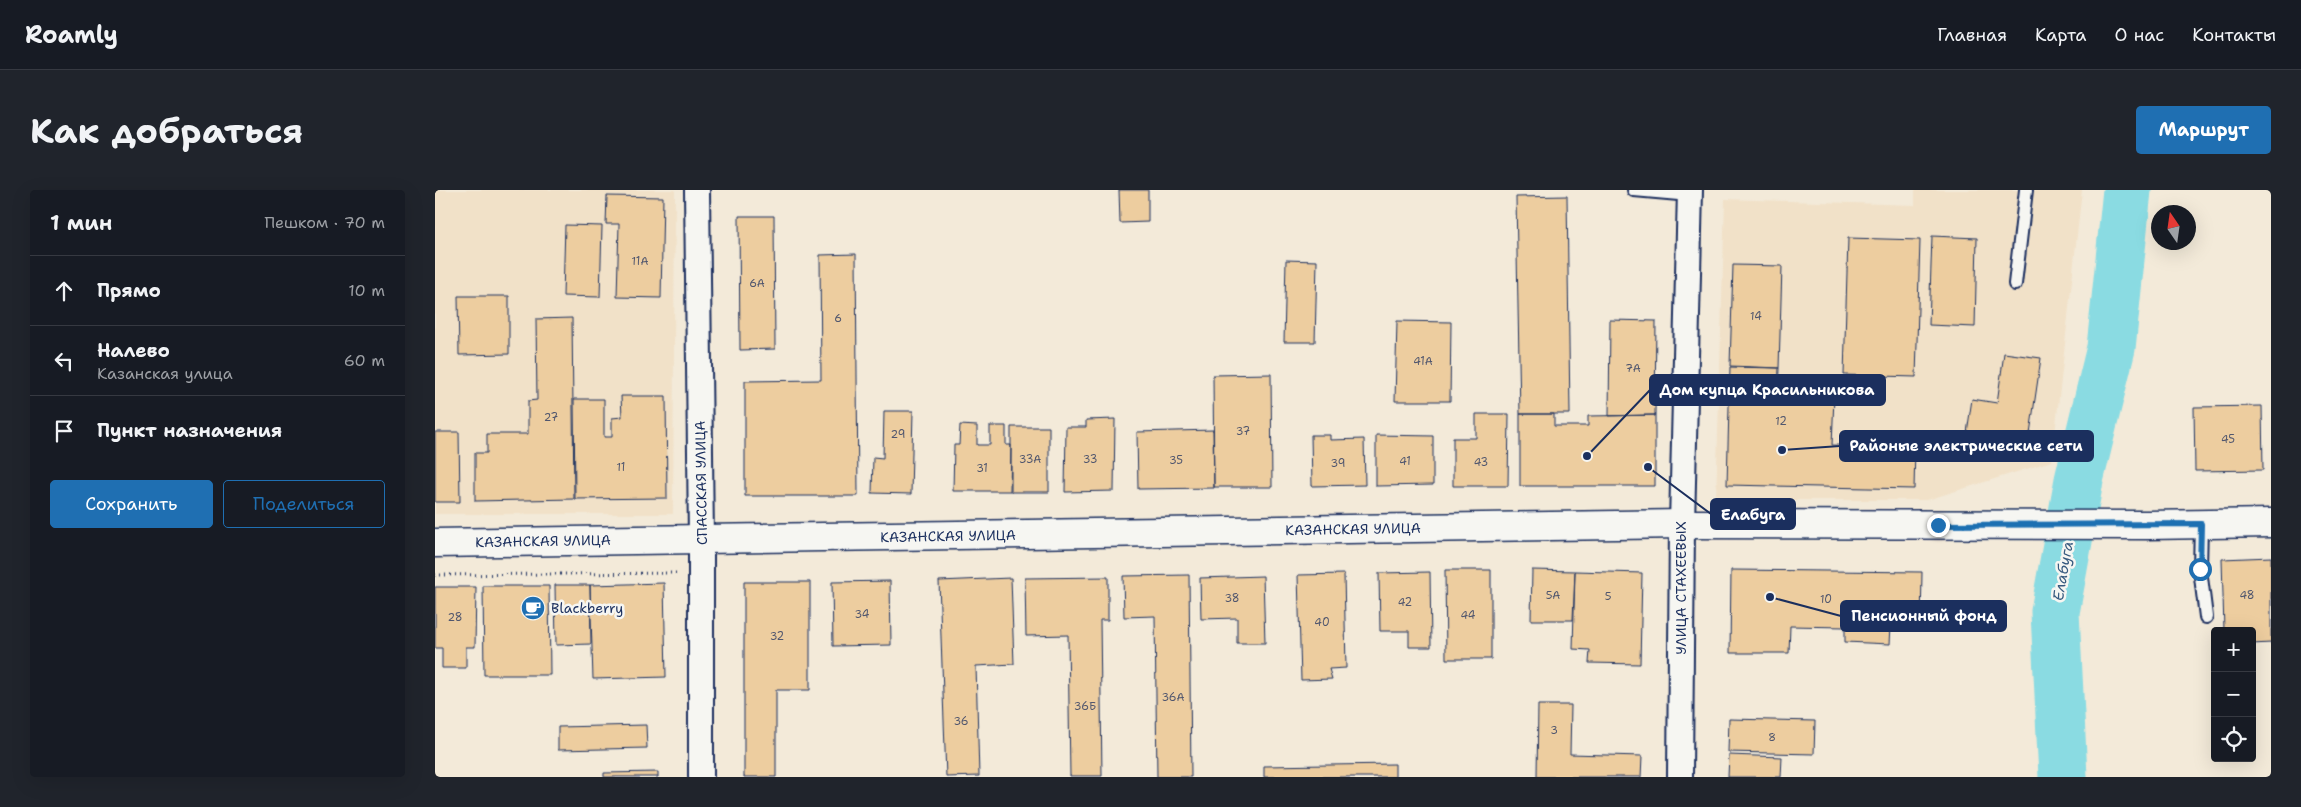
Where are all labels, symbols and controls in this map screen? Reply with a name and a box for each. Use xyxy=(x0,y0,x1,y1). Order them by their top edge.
text: Roamly xyxy=(25,19,118,51)
text: Главная xyxy=(1937,23,2007,47)
text: Карта xyxy=(2035,23,2087,47)
text: О нас xyxy=(2115,23,2164,47)
text: Контакты xyxy=(2192,23,2276,47)
button: Маршрут xyxy=(2136,106,2271,154)
text: Как добраться xyxy=(30,107,303,154)
north arrow xyxy=(2151,205,2196,250)
text: 1 мин xyxy=(50,209,112,237)
text: Пешком · 70 m xyxy=(264,212,385,233)
house number: 11А xyxy=(632,254,648,269)
house number: 6А xyxy=(749,276,765,291)
icon: ahead xyxy=(50,277,78,305)
text: Прямо xyxy=(97,278,161,303)
text: 10 m xyxy=(348,280,385,301)
house number: 14 xyxy=(1750,309,1762,324)
house number: 6 xyxy=(834,311,842,326)
text: Налево xyxy=(97,338,170,363)
icon: left xyxy=(50,347,78,375)
text: 60 m xyxy=(344,350,385,371)
house number: 41А xyxy=(1413,354,1433,369)
house number: 7А xyxy=(1625,361,1641,376)
text: Казанская улица xyxy=(97,363,233,384)
callout: Дом купца Красильникова xyxy=(1650,375,1885,405)
text: Дом купца Красильникова xyxy=(1660,380,1875,400)
house number: 27 xyxy=(544,410,559,425)
house number: 12 xyxy=(1775,414,1787,429)
icon: arrive xyxy=(50,417,78,445)
text: Пункт назначения xyxy=(97,418,282,443)
street label: СПАССКАЯ УЛИЦА xyxy=(691,421,711,545)
house number: 37 xyxy=(1236,424,1251,439)
house number: 29 xyxy=(891,427,905,442)
callout: Районые электрические сети xyxy=(1840,431,2093,461)
house number: 45 xyxy=(2221,432,2235,447)
text: Районые электрические сети xyxy=(1849,436,2083,456)
house number: 33А xyxy=(1019,452,1041,467)
house number: 33 xyxy=(1083,452,1097,467)
house number: 35 xyxy=(1169,453,1183,468)
house number: 41 xyxy=(1399,454,1411,469)
house number: 43 xyxy=(1474,455,1488,470)
house number: 39 xyxy=(1331,456,1345,471)
house number: 11 xyxy=(617,460,625,475)
house number: 31 xyxy=(976,461,988,476)
button: Сохранить xyxy=(50,480,213,528)
button: Поделиться xyxy=(223,480,385,528)
callout: Елабуга xyxy=(1711,499,1795,529)
text: Елабуга xyxy=(1721,505,1786,525)
route end xyxy=(1927,514,1950,537)
street label: КАЗАНСКАЯ УЛИЦА xyxy=(1285,519,1421,539)
street label: УЛИЦА СТАХЕЕВЫХ xyxy=(1672,521,1690,655)
street label: КАЗАНСКАЯ УЛИЦА xyxy=(880,526,1016,546)
street label: КАЗАНСКАЯ УЛИЦА xyxy=(475,531,611,551)
water label: Елабуга xyxy=(2048,540,2078,602)
route start xyxy=(2189,558,2212,581)
house number: 5А xyxy=(1546,588,1560,603)
house number: 48 xyxy=(2239,588,2255,603)
house number: 5 xyxy=(1605,589,1612,604)
house number: 38 xyxy=(1224,591,1240,606)
house number: 10 xyxy=(1820,592,1832,607)
cafe icon: Blackberry xyxy=(520,595,546,621)
house number: 42 xyxy=(1398,595,1412,610)
place label: Blackberry xyxy=(551,599,623,617)
callout: Пенсионный фонд xyxy=(1841,601,2006,631)
text: Пенсионный фонд xyxy=(1851,606,1997,626)
house number: 34 xyxy=(855,607,870,622)
house number: 44 xyxy=(1460,608,1476,623)
house number: 28 xyxy=(447,610,463,625)
house number: 40 xyxy=(1314,615,1330,630)
map controls xyxy=(2211,627,2256,762)
button: + xyxy=(2211,627,2256,672)
house number: 32 xyxy=(770,629,784,644)
button: − xyxy=(2211,672,2256,717)
house number: 36А xyxy=(1161,690,1185,705)
house number: 36Б xyxy=(1074,699,1096,714)
house number: 36 xyxy=(953,714,969,729)
button: locate xyxy=(2211,717,2256,762)
house number: 3 xyxy=(1550,723,1558,738)
house number: 8 xyxy=(1768,730,1776,745)

